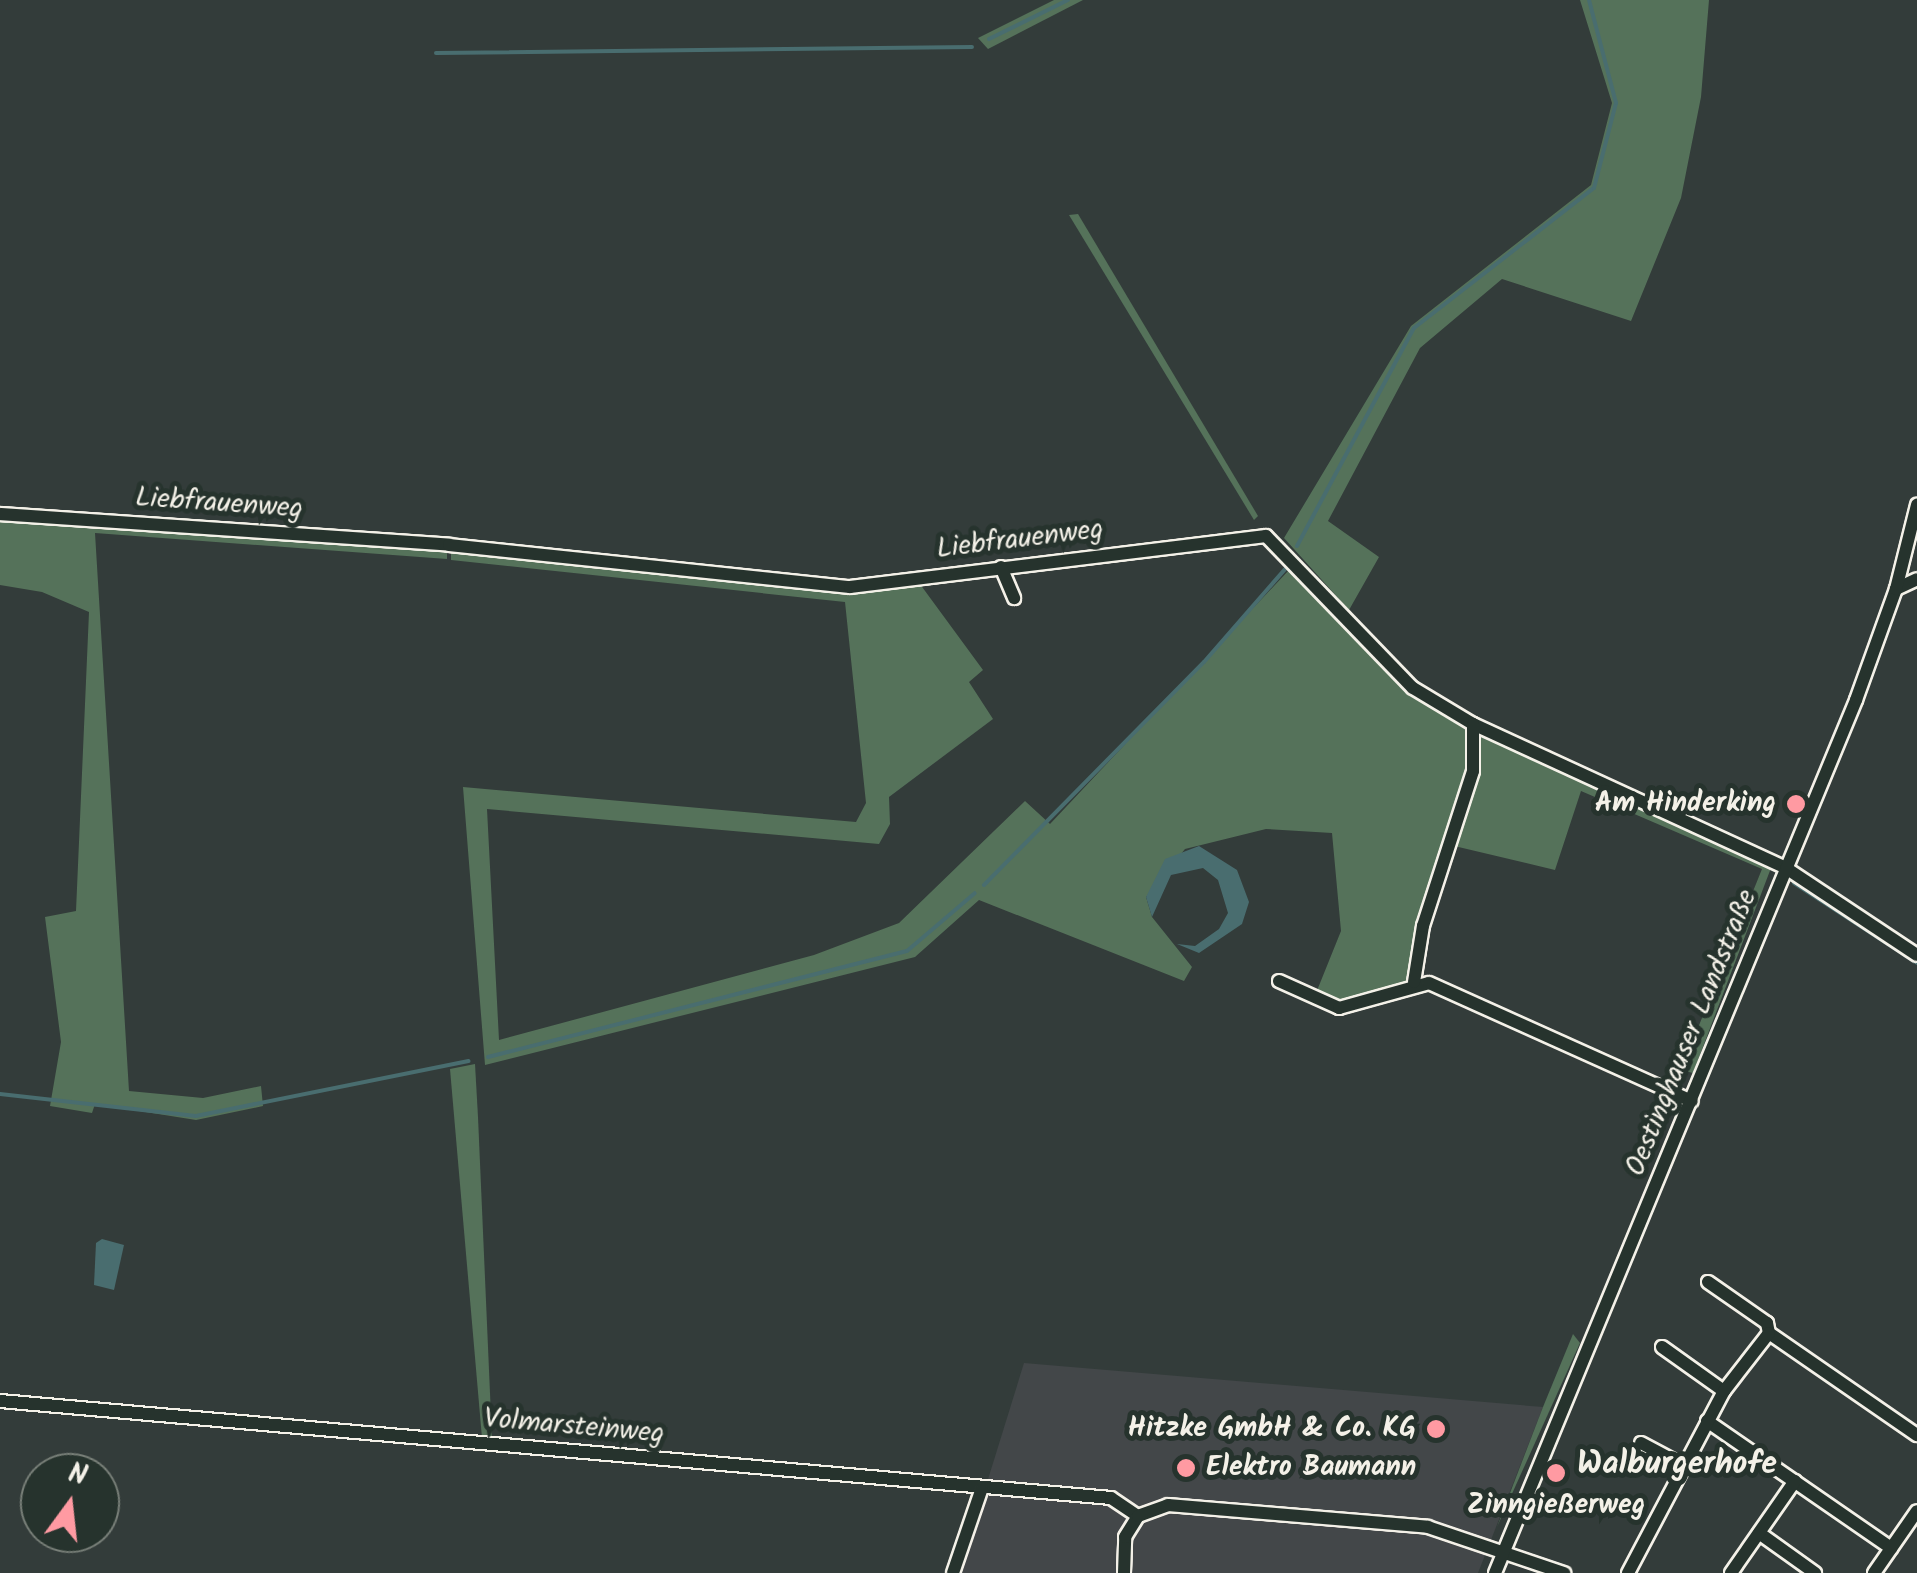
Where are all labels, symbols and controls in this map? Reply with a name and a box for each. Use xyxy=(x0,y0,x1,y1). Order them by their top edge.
street label: Liebfrauenweg xyxy=(134,481,304,527)
street label: Liebfrauenweg xyxy=(935,513,1105,567)
place label: Am Hinderking xyxy=(1595,787,1776,821)
marker: Am Hinderking xyxy=(1785,793,1807,815)
street label: Oestinghauser Landstraße xyxy=(1619,885,1765,1181)
street label: Volmarsteinweg xyxy=(482,1402,666,1452)
place label: Hitzke GmbH & Co. KG xyxy=(1128,1412,1416,1446)
marker: Hitzke GmbH & Co. KG xyxy=(1425,1418,1447,1440)
district label: Walburgerhofe xyxy=(1577,1446,1777,1484)
text: N xyxy=(63,1451,92,1499)
place label: Elektro Baumann xyxy=(1206,1451,1416,1485)
north arrow xyxy=(20,1453,120,1553)
marker: Elektro Baumann xyxy=(1175,1457,1197,1479)
marker: Zinngießerweg xyxy=(1545,1462,1567,1484)
place label: Zinngießerweg xyxy=(1467,1489,1645,1523)

